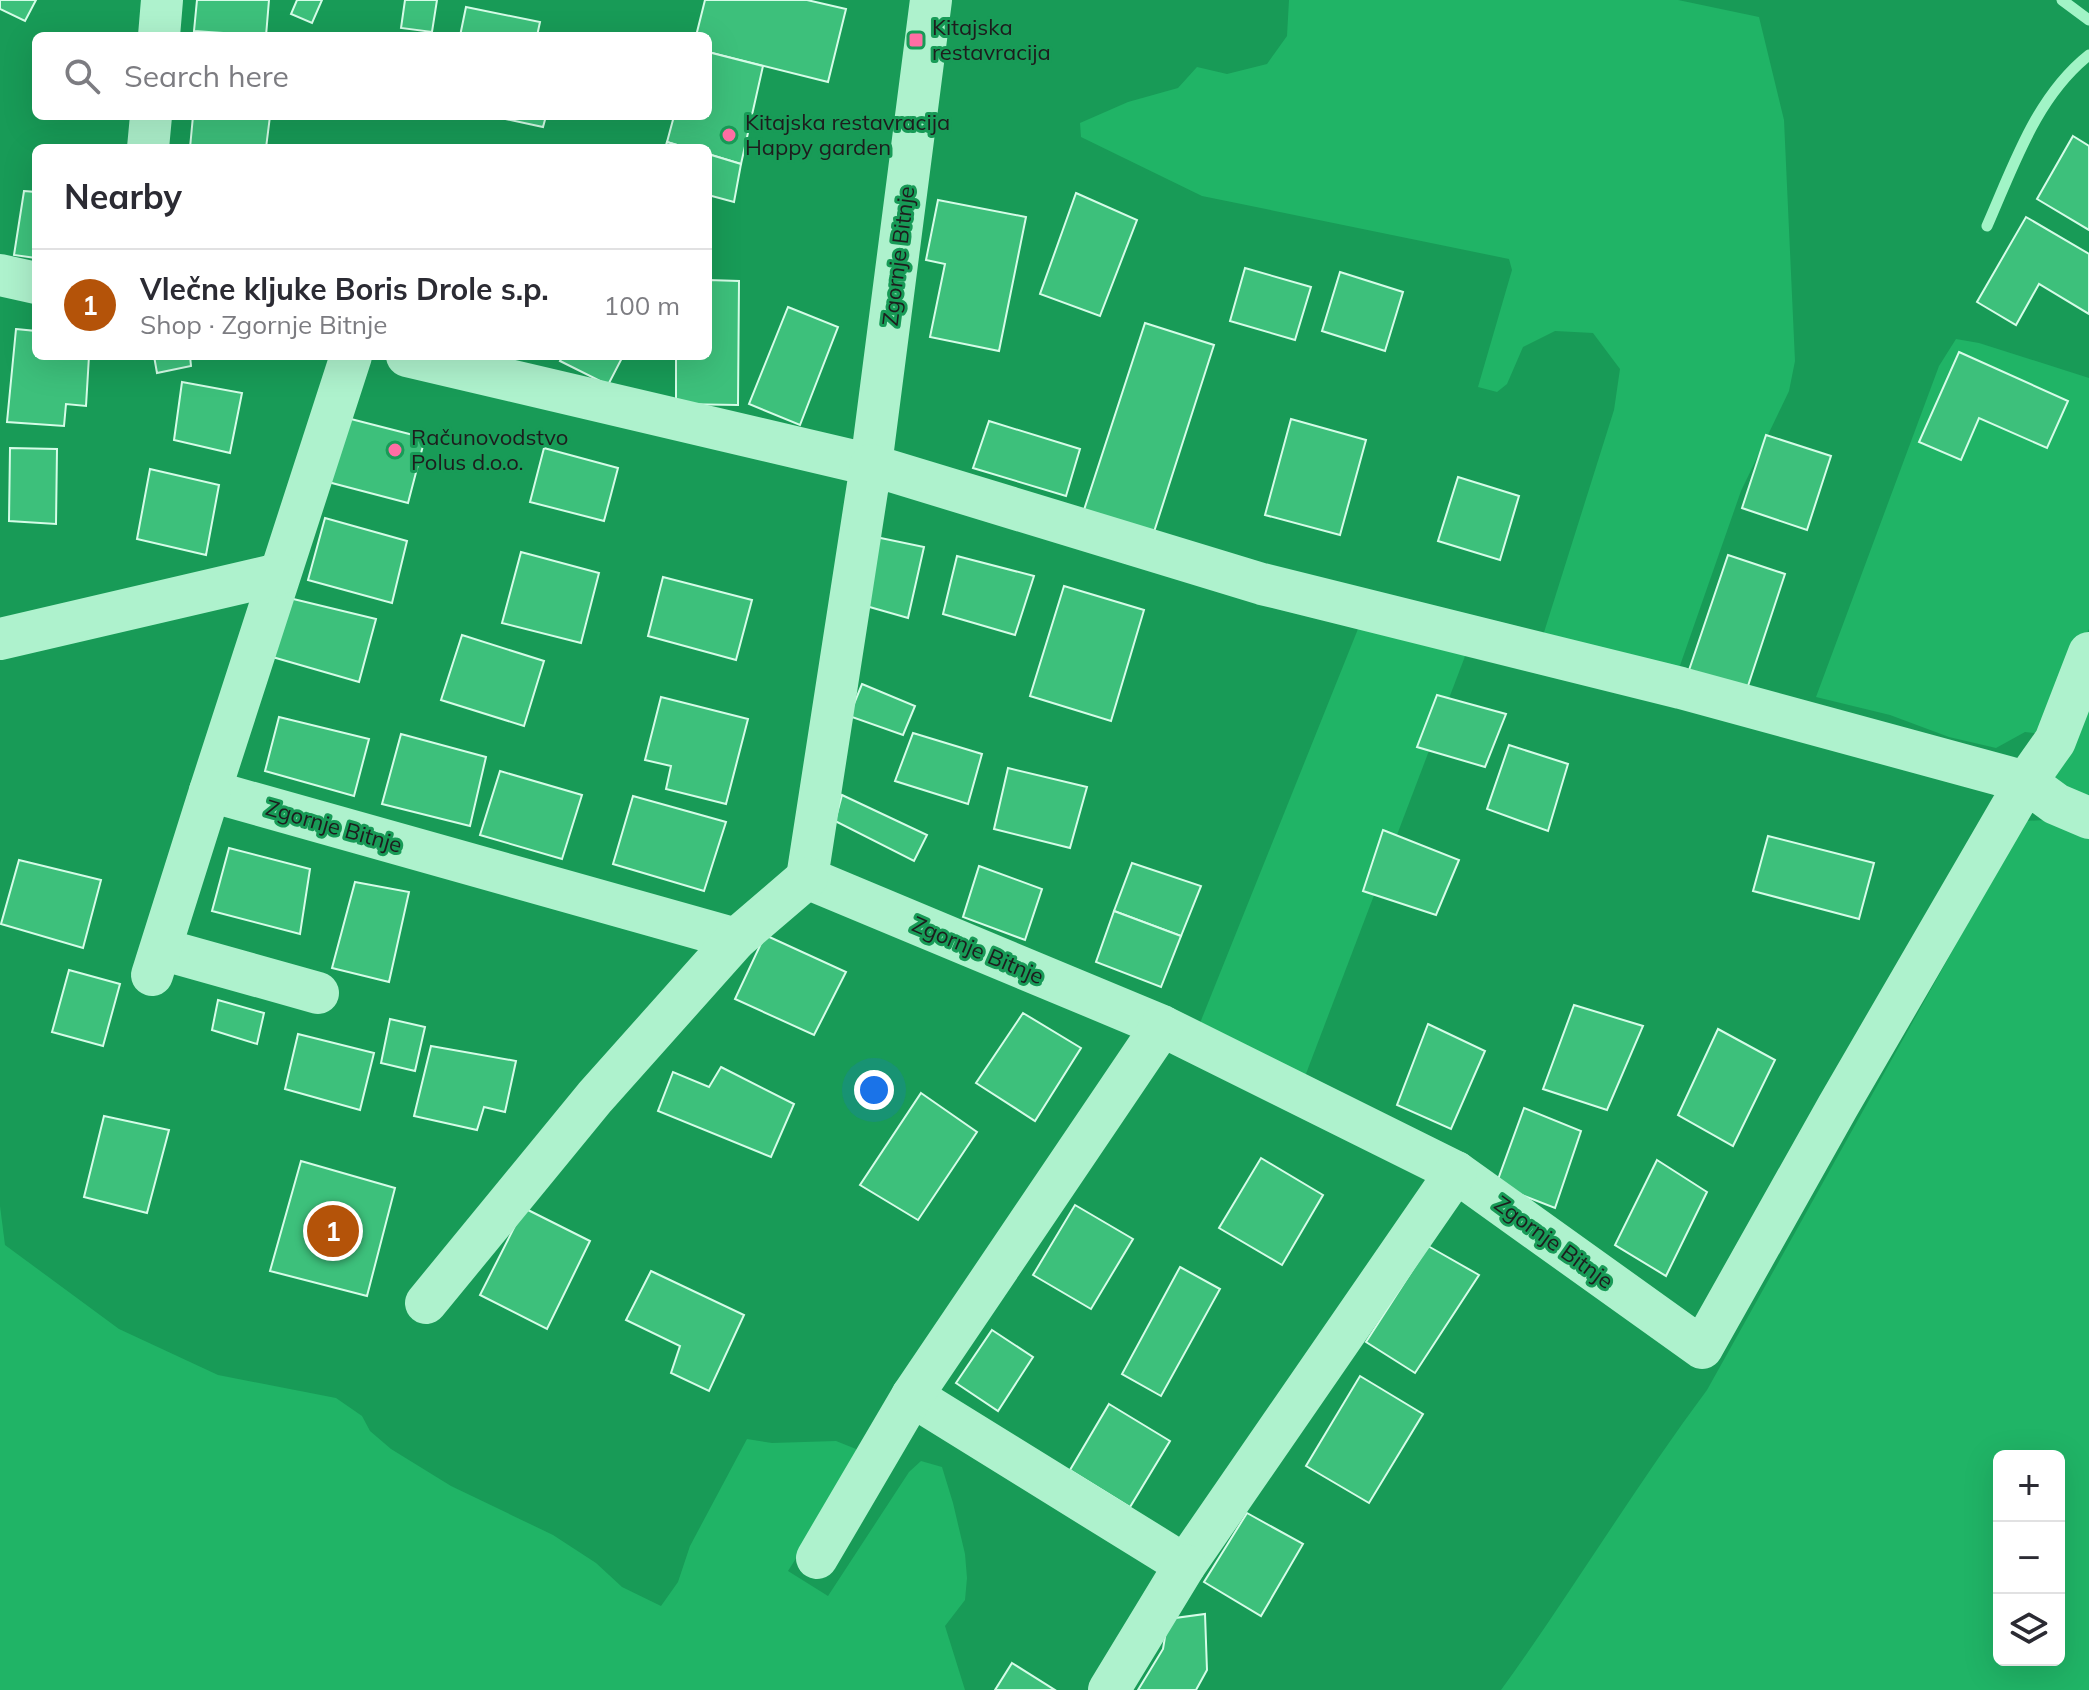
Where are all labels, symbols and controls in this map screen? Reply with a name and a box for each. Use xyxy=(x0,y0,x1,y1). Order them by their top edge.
place label: Kitajska restavracija xyxy=(932,13,1051,66)
marker: Kitajska restavracija xyxy=(907,31,925,49)
search box xyxy=(32,32,712,120)
icon: search xyxy=(60,54,104,98)
text: Search here xyxy=(124,57,289,95)
place label: Kitajska restavracija Happy garden xyxy=(745,108,950,161)
marker: Kitajska restavracija Happy garden xyxy=(720,126,738,144)
text: Nearby xyxy=(64,175,182,218)
street label: Zgornje Bitnje xyxy=(876,185,920,327)
text: Vlečne kljuke Boris Drole s.p. xyxy=(140,270,549,308)
text: 1 xyxy=(82,289,98,322)
text: 100 m xyxy=(604,289,680,322)
text: Shop · Zgornje Bitnje xyxy=(140,308,387,341)
place label: Računovodstvo Polus d.o.o. xyxy=(411,423,568,476)
marker: Računovodstvo Polus d.o.o. xyxy=(386,441,404,459)
street label: Zgornje Bitnje xyxy=(263,793,405,859)
street label: Zgornje Bitnje xyxy=(908,910,1048,990)
your location xyxy=(854,1070,894,1110)
street label: Zgornje Bitnje xyxy=(1489,1189,1619,1295)
pin: 1 xyxy=(307,1201,359,1261)
map controls xyxy=(1993,1450,2065,1666)
button: + xyxy=(1993,1450,2065,1522)
button: − xyxy=(1993,1522,2065,1594)
button: layers xyxy=(1993,1594,2065,1666)

